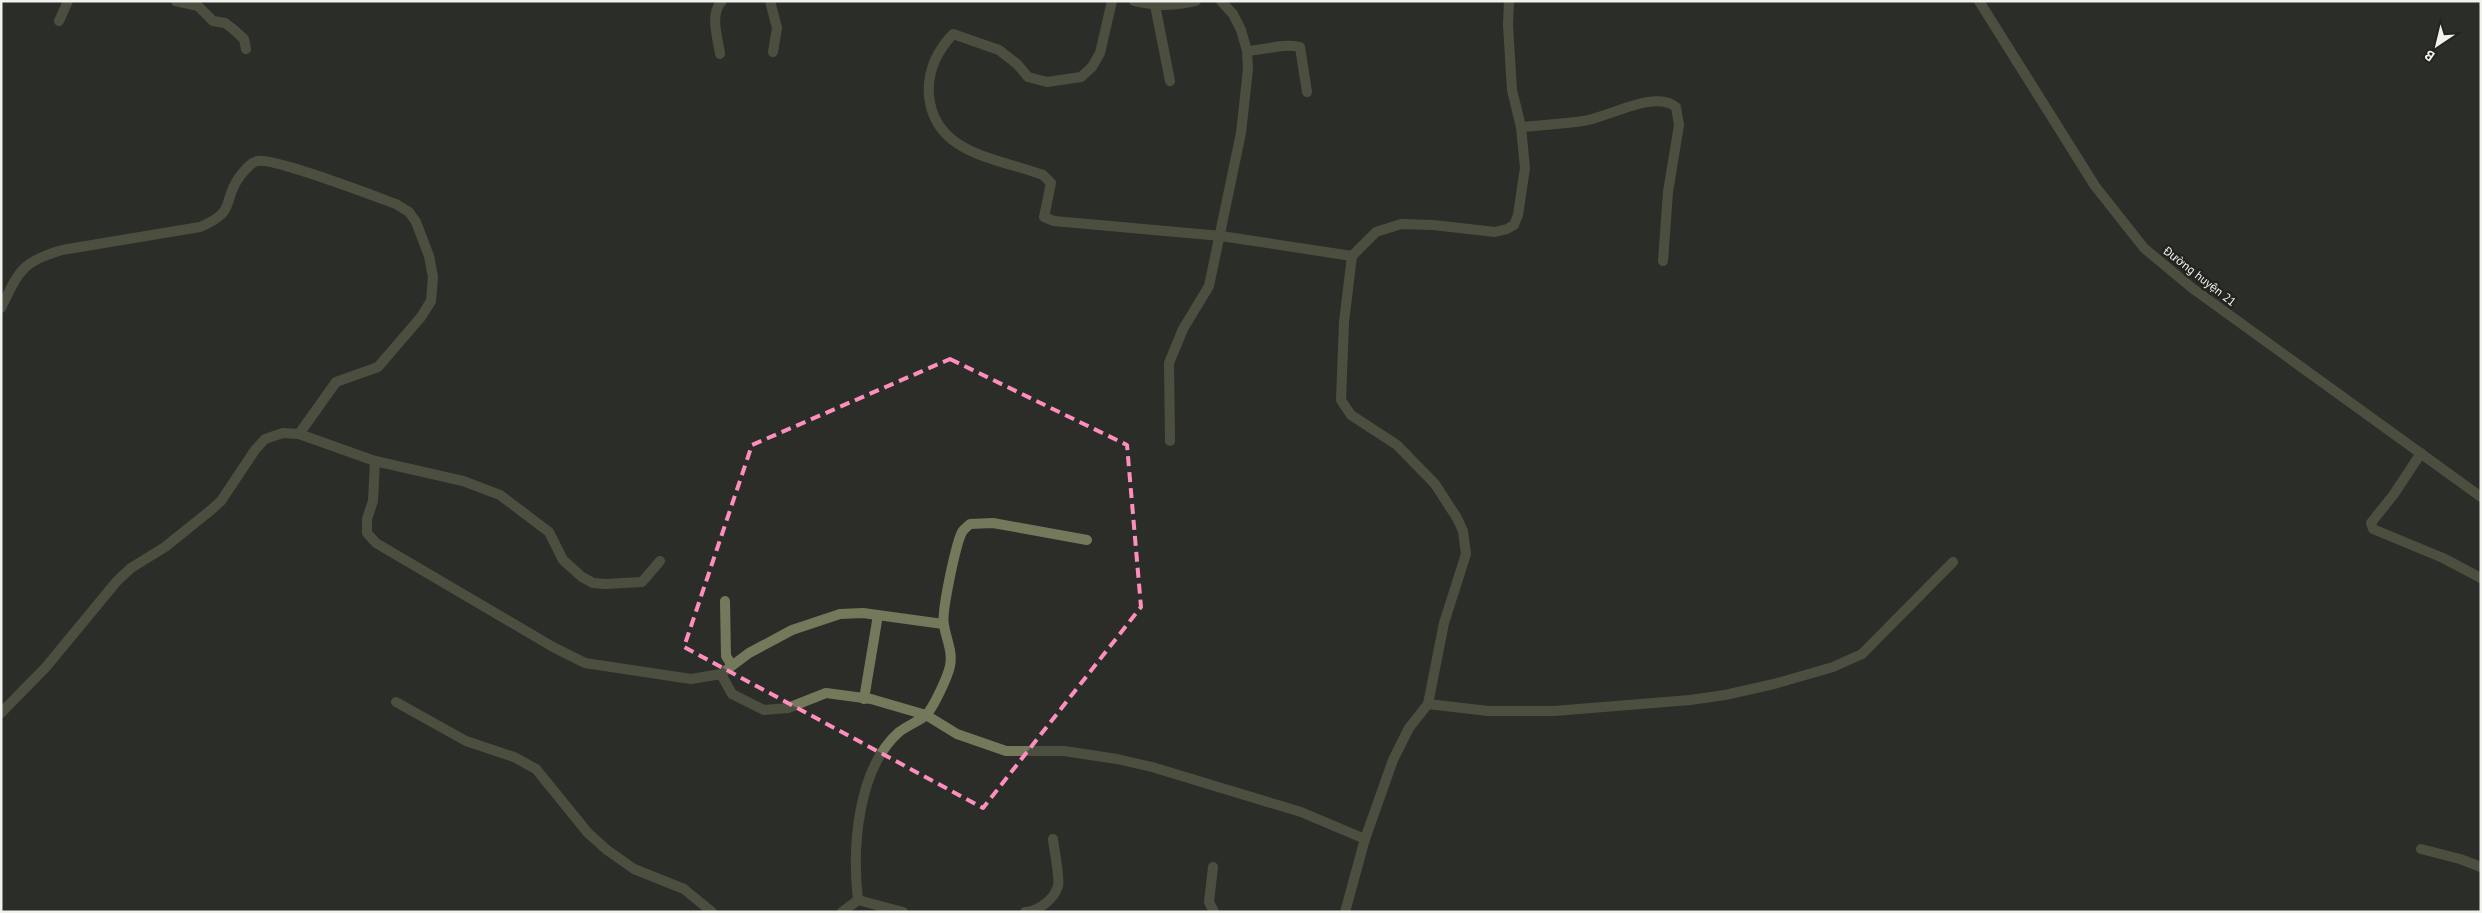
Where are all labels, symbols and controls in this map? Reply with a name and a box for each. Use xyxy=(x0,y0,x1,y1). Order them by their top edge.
north arrow xyxy=(2412,20,2462,70)
text: B xyxy=(2421,46,2438,65)
street label: Đường huyện 21 xyxy=(2160,242,2239,309)

